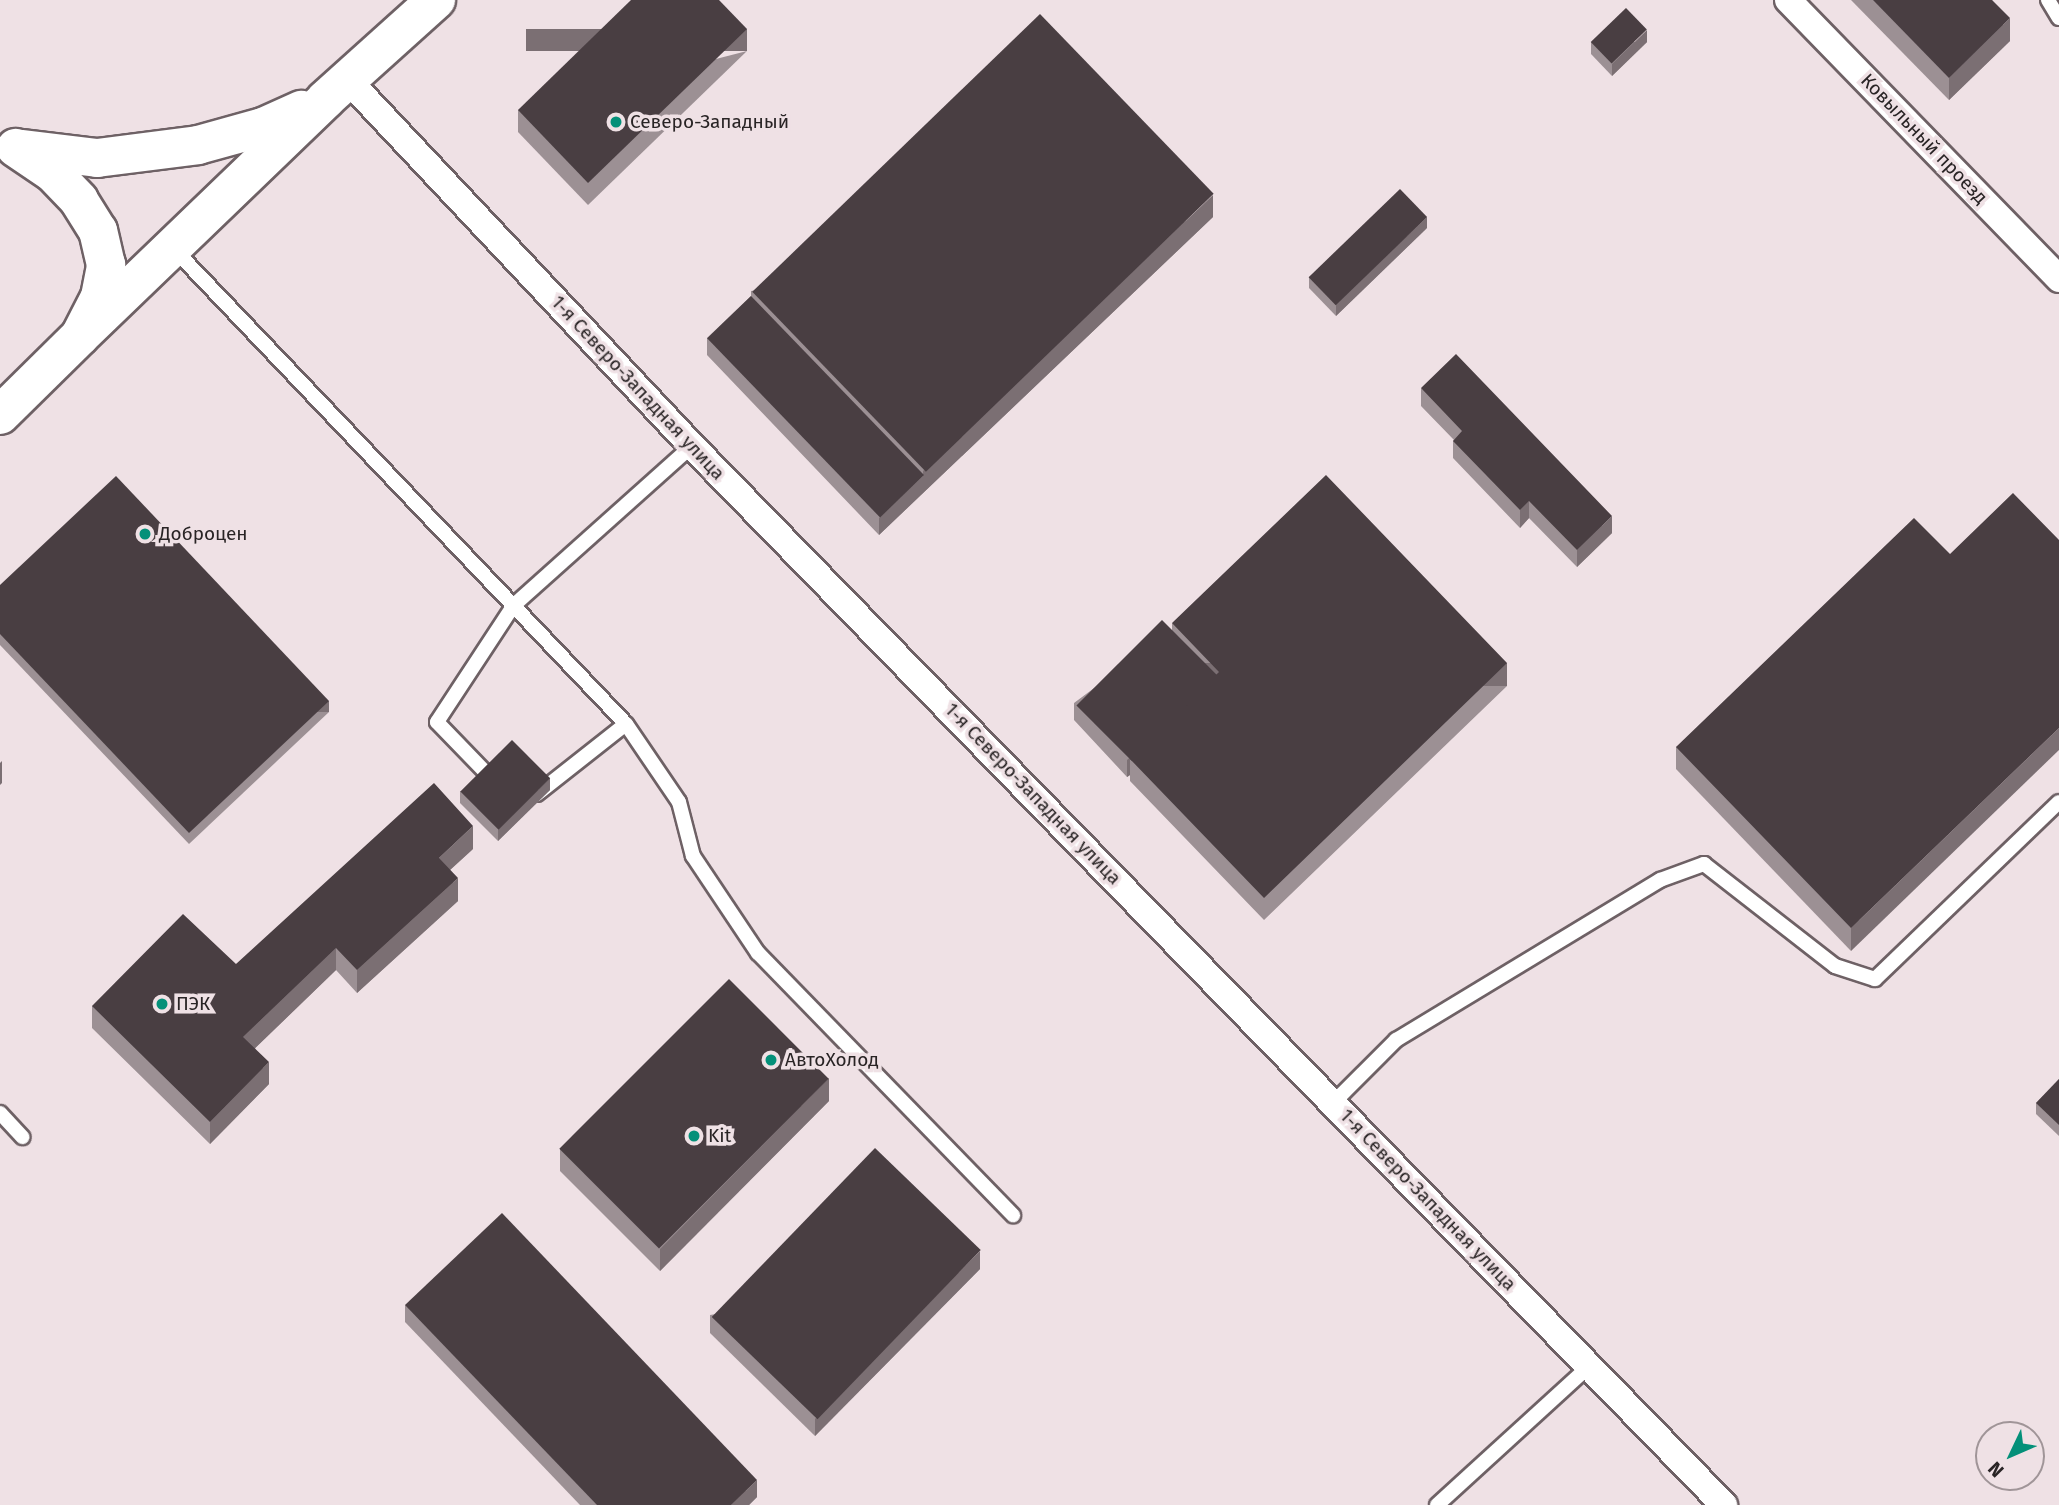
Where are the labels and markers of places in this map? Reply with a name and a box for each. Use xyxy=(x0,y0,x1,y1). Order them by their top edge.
place label: Северо-Западный xyxy=(630,111,789,133)
marker: Северо-Западный xyxy=(608,114,624,130)
place label: Доброцен xyxy=(159,523,248,545)
marker: Доброцен xyxy=(137,526,153,542)
place label: ПЭК xyxy=(176,993,210,1015)
marker: ПЭК xyxy=(154,996,170,1012)
place label: АвтоХолод xyxy=(785,1049,879,1071)
marker: АвтоХолод xyxy=(763,1052,779,1068)
place label: Kit xyxy=(708,1125,731,1147)
marker: Kit xyxy=(686,1128,702,1144)

